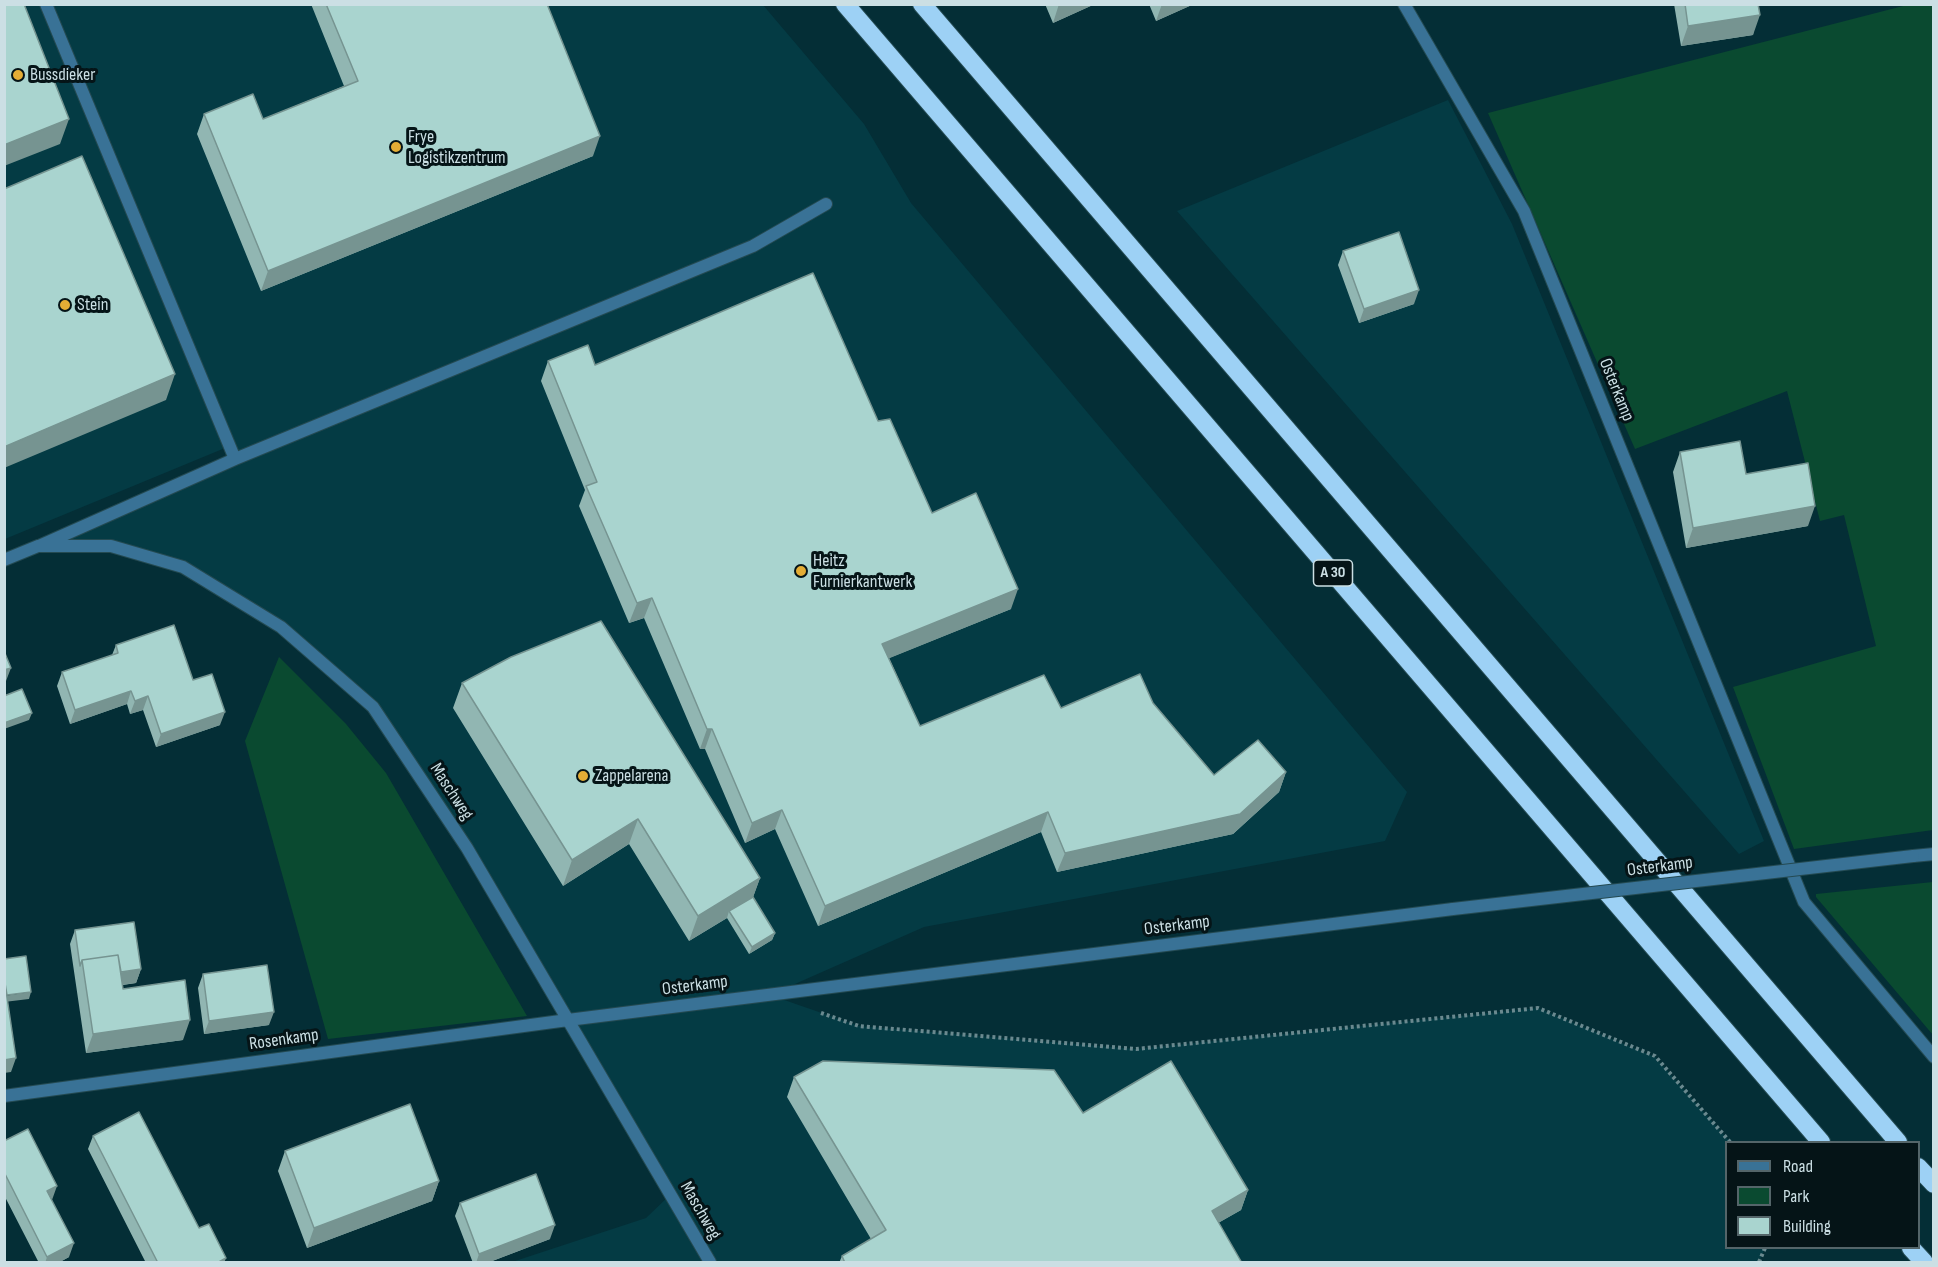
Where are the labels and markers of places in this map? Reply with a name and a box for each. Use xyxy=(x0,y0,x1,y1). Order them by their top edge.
place label: Bussdieker xyxy=(30,64,95,86)
marker: Bussdieker xyxy=(11,68,25,82)
place label: Frye Logistikzentrum xyxy=(408,126,506,168)
marker: Frye Logistikzentrum xyxy=(389,140,403,154)
place label: Stein xyxy=(77,294,108,316)
marker: Stein xyxy=(58,298,72,312)
place label: Heitz Furnierkantwerk xyxy=(813,550,912,592)
marker: Heitz Furnierkantwerk xyxy=(794,564,808,578)
place label: Zappelarena xyxy=(595,765,668,787)
marker: Zappelarena xyxy=(576,769,590,783)

